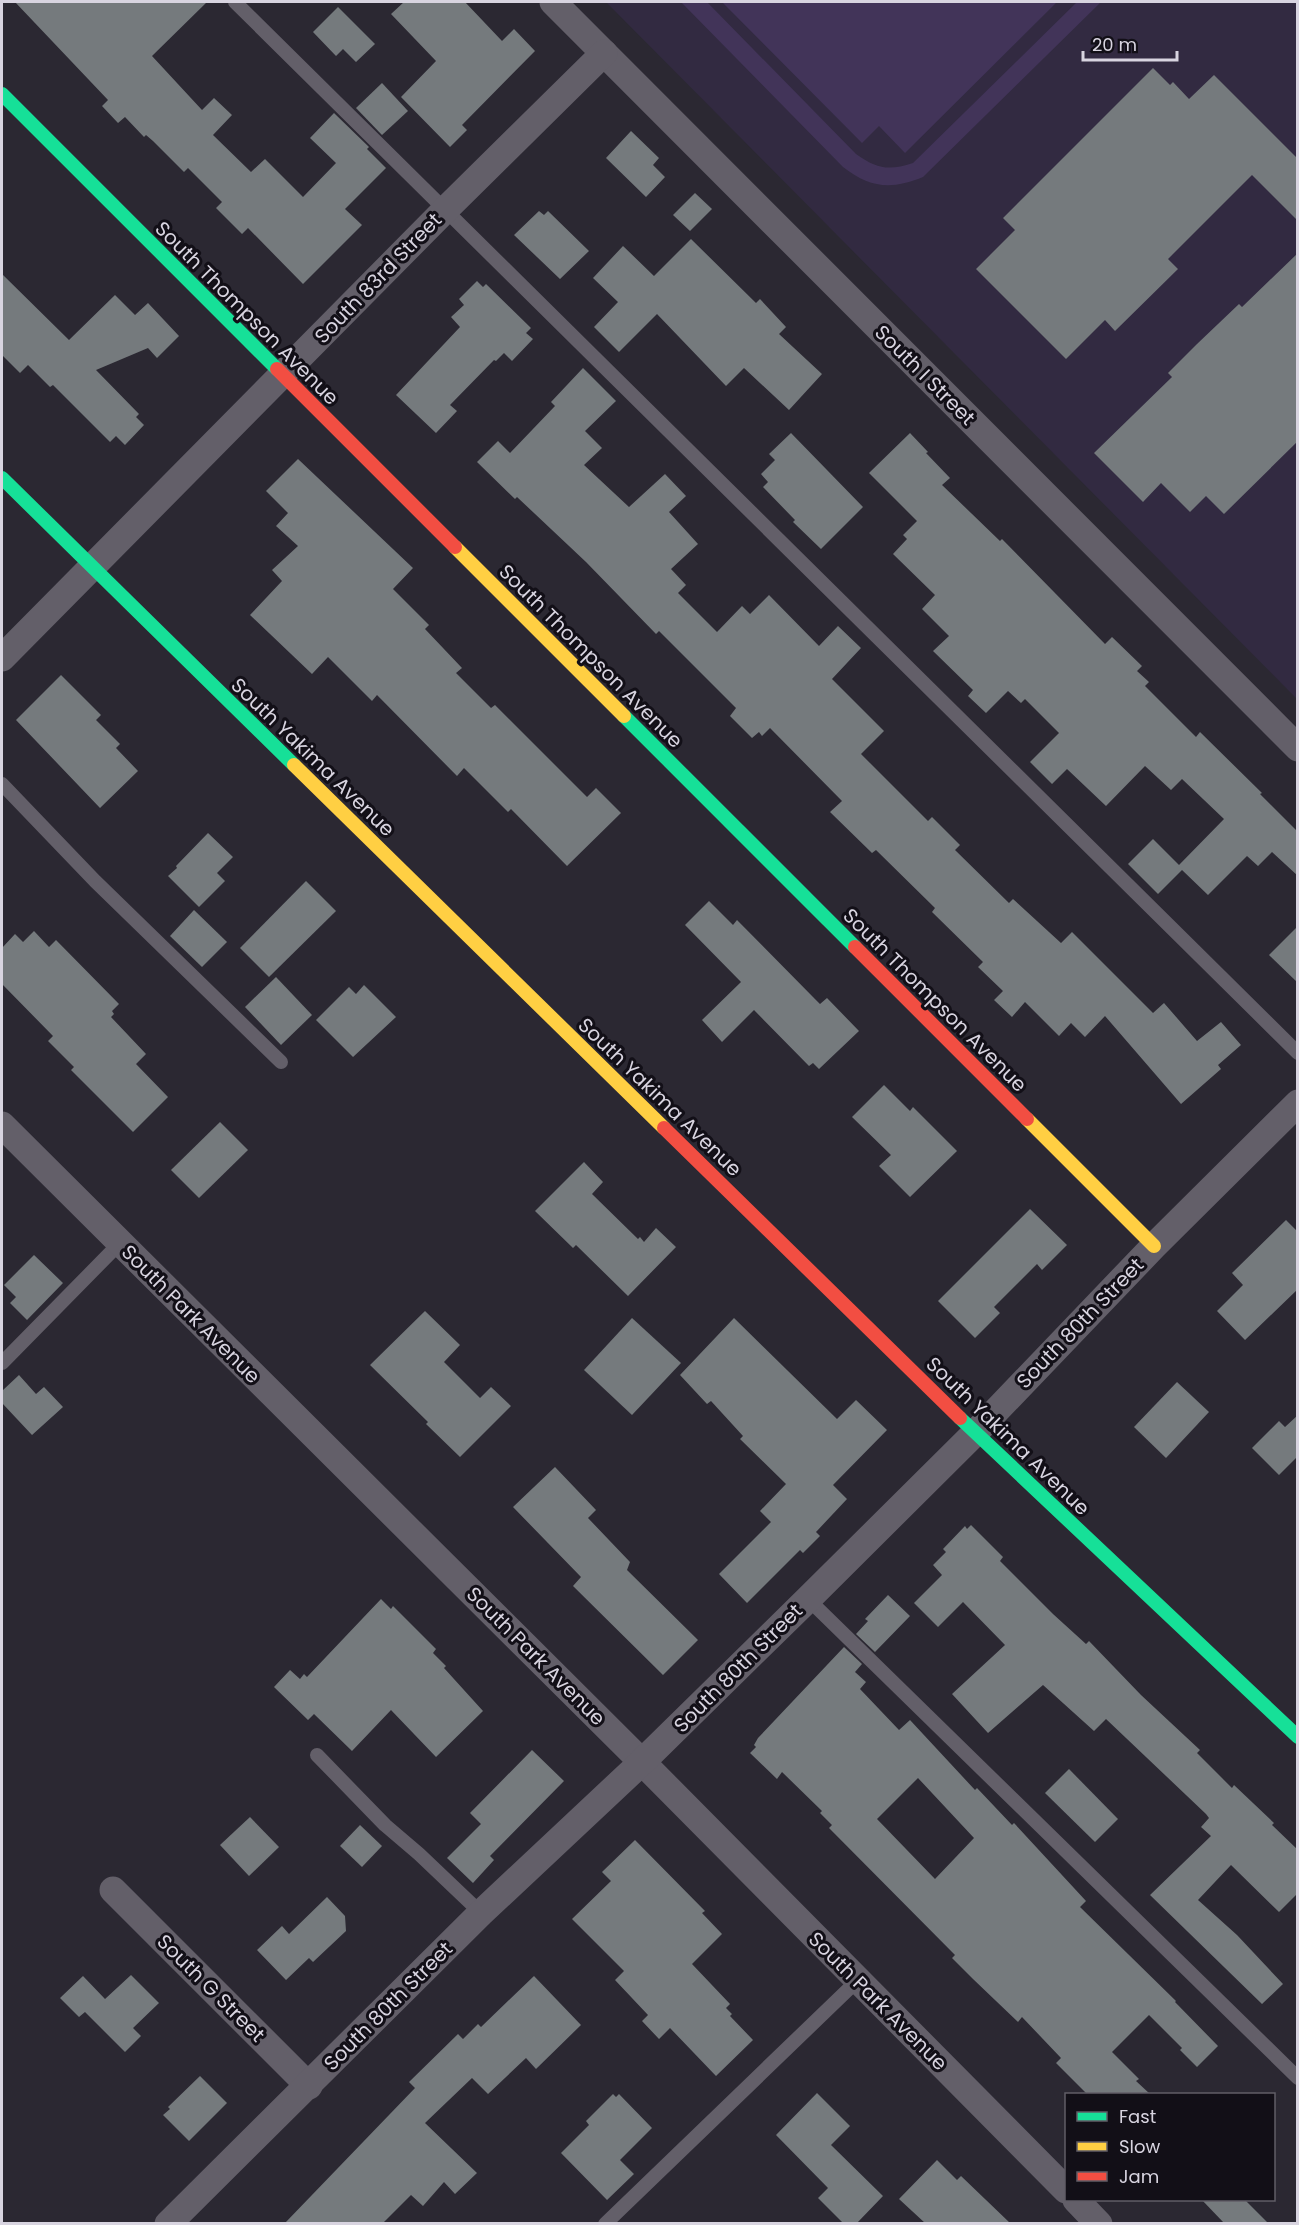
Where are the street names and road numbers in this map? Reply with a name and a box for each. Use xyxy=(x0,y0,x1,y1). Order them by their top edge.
street label: South 83rd Street xyxy=(308,206,448,350)
street label: South Thompson Avenue xyxy=(149,215,345,411)
street label: South I Street xyxy=(869,319,981,431)
street label: South Thompson Avenue xyxy=(493,558,689,754)
street label: South Yakima Avenue xyxy=(225,671,401,843)
street label: South Thompson Avenue xyxy=(837,902,1033,1098)
street label: South Yakima Avenue xyxy=(572,1011,748,1183)
street label: South Park Avenue xyxy=(115,1238,267,1390)
street label: South 80th Street xyxy=(1010,1251,1150,1395)
street label: South Yakima Avenue xyxy=(920,1350,1096,1522)
street label: South Park Avenue xyxy=(460,1580,612,1732)
street label: South 80th Street xyxy=(667,1597,809,1739)
street label: South Park Avenue xyxy=(802,1925,954,2077)
street label: South G Street xyxy=(151,1928,271,2048)
street label: South 80th Street xyxy=(317,1935,459,2077)

